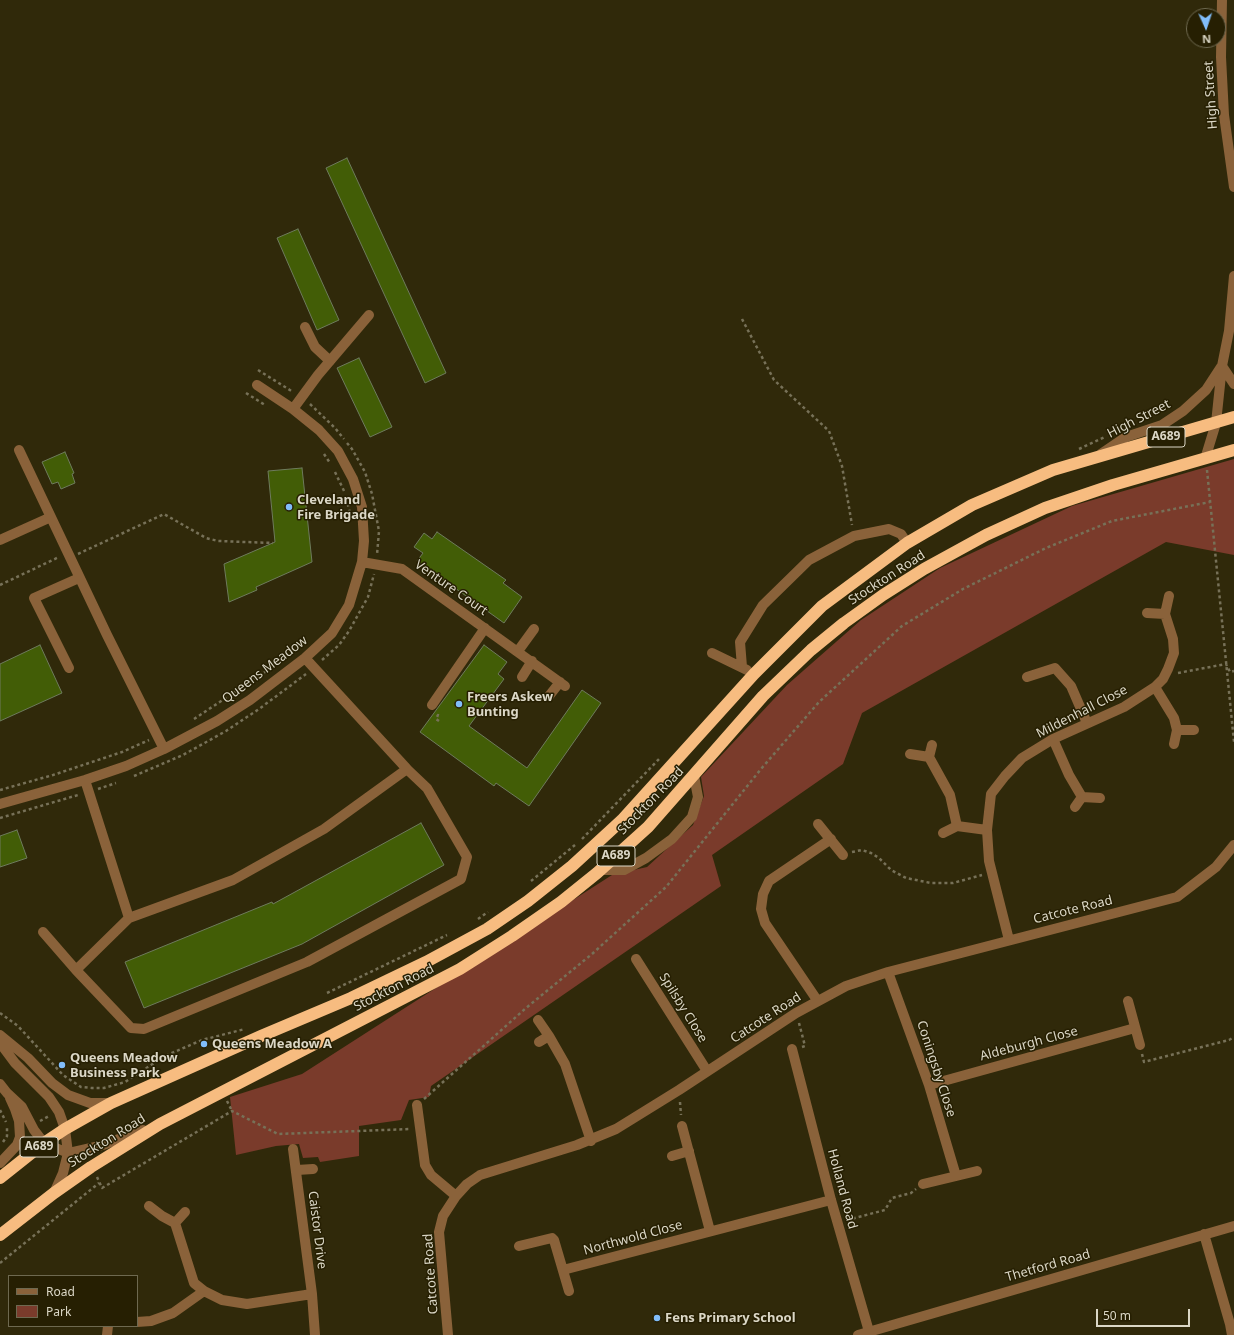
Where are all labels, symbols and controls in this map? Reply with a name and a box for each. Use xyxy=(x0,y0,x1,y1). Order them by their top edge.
north arrow xyxy=(1186,8,1226,48)
text: N xyxy=(1202,32,1211,47)
street label: High Street xyxy=(1201,60,1221,130)
street label: High Street xyxy=(1105,396,1173,442)
road number: A689 xyxy=(1147,427,1185,447)
place label: Cleveland Fire Brigade xyxy=(297,492,375,523)
marker: Cleveland Fire Brigade xyxy=(284,502,294,512)
street label: Stockton Road xyxy=(846,547,928,609)
street label: Venture Court xyxy=(411,557,491,619)
street label: Queens Meadow xyxy=(219,633,311,707)
street label: Mildenhall Close xyxy=(1034,682,1130,742)
place label: Freers Askew Bunting xyxy=(467,689,553,720)
marker: Freers Askew Bunting xyxy=(454,699,464,709)
street label: Stockton Road xyxy=(615,764,687,838)
road number: A689 xyxy=(597,846,635,866)
street label: Catcote Road xyxy=(1032,893,1114,927)
street label: Stockton Road xyxy=(351,961,437,1015)
street label: Spilsby Close xyxy=(656,970,710,1046)
street label: Catcote Road xyxy=(728,989,804,1047)
street label: Coningsby Close xyxy=(913,1019,959,1119)
street label: Aldeburgh Close xyxy=(978,1023,1080,1065)
place label: Queens Meadow A xyxy=(212,1036,332,1052)
marker: Queens Meadow A xyxy=(199,1039,209,1049)
place label: Queens Meadow Business Park xyxy=(70,1050,178,1081)
marker: Queens Meadow Business Park xyxy=(57,1060,67,1070)
street label: Stockton Road xyxy=(66,1111,148,1171)
road number: A689 xyxy=(20,1137,58,1157)
street label: Holland Road xyxy=(824,1147,860,1231)
street label: Caistor Drive xyxy=(304,1190,330,1270)
street label: Northwold Close xyxy=(582,1217,684,1259)
street label: Catcote Road xyxy=(420,1233,442,1315)
street label: Thetford Road xyxy=(1004,1246,1092,1286)
legend xyxy=(8,1275,138,1327)
text: Road xyxy=(46,1283,75,1300)
scale bar xyxy=(1098,1301,1192,1327)
text: Park xyxy=(46,1303,71,1320)
text: 50 m xyxy=(1103,1307,1131,1324)
place label: Fens Primary School xyxy=(665,1310,796,1326)
marker: Fens Primary School xyxy=(652,1313,662,1323)

